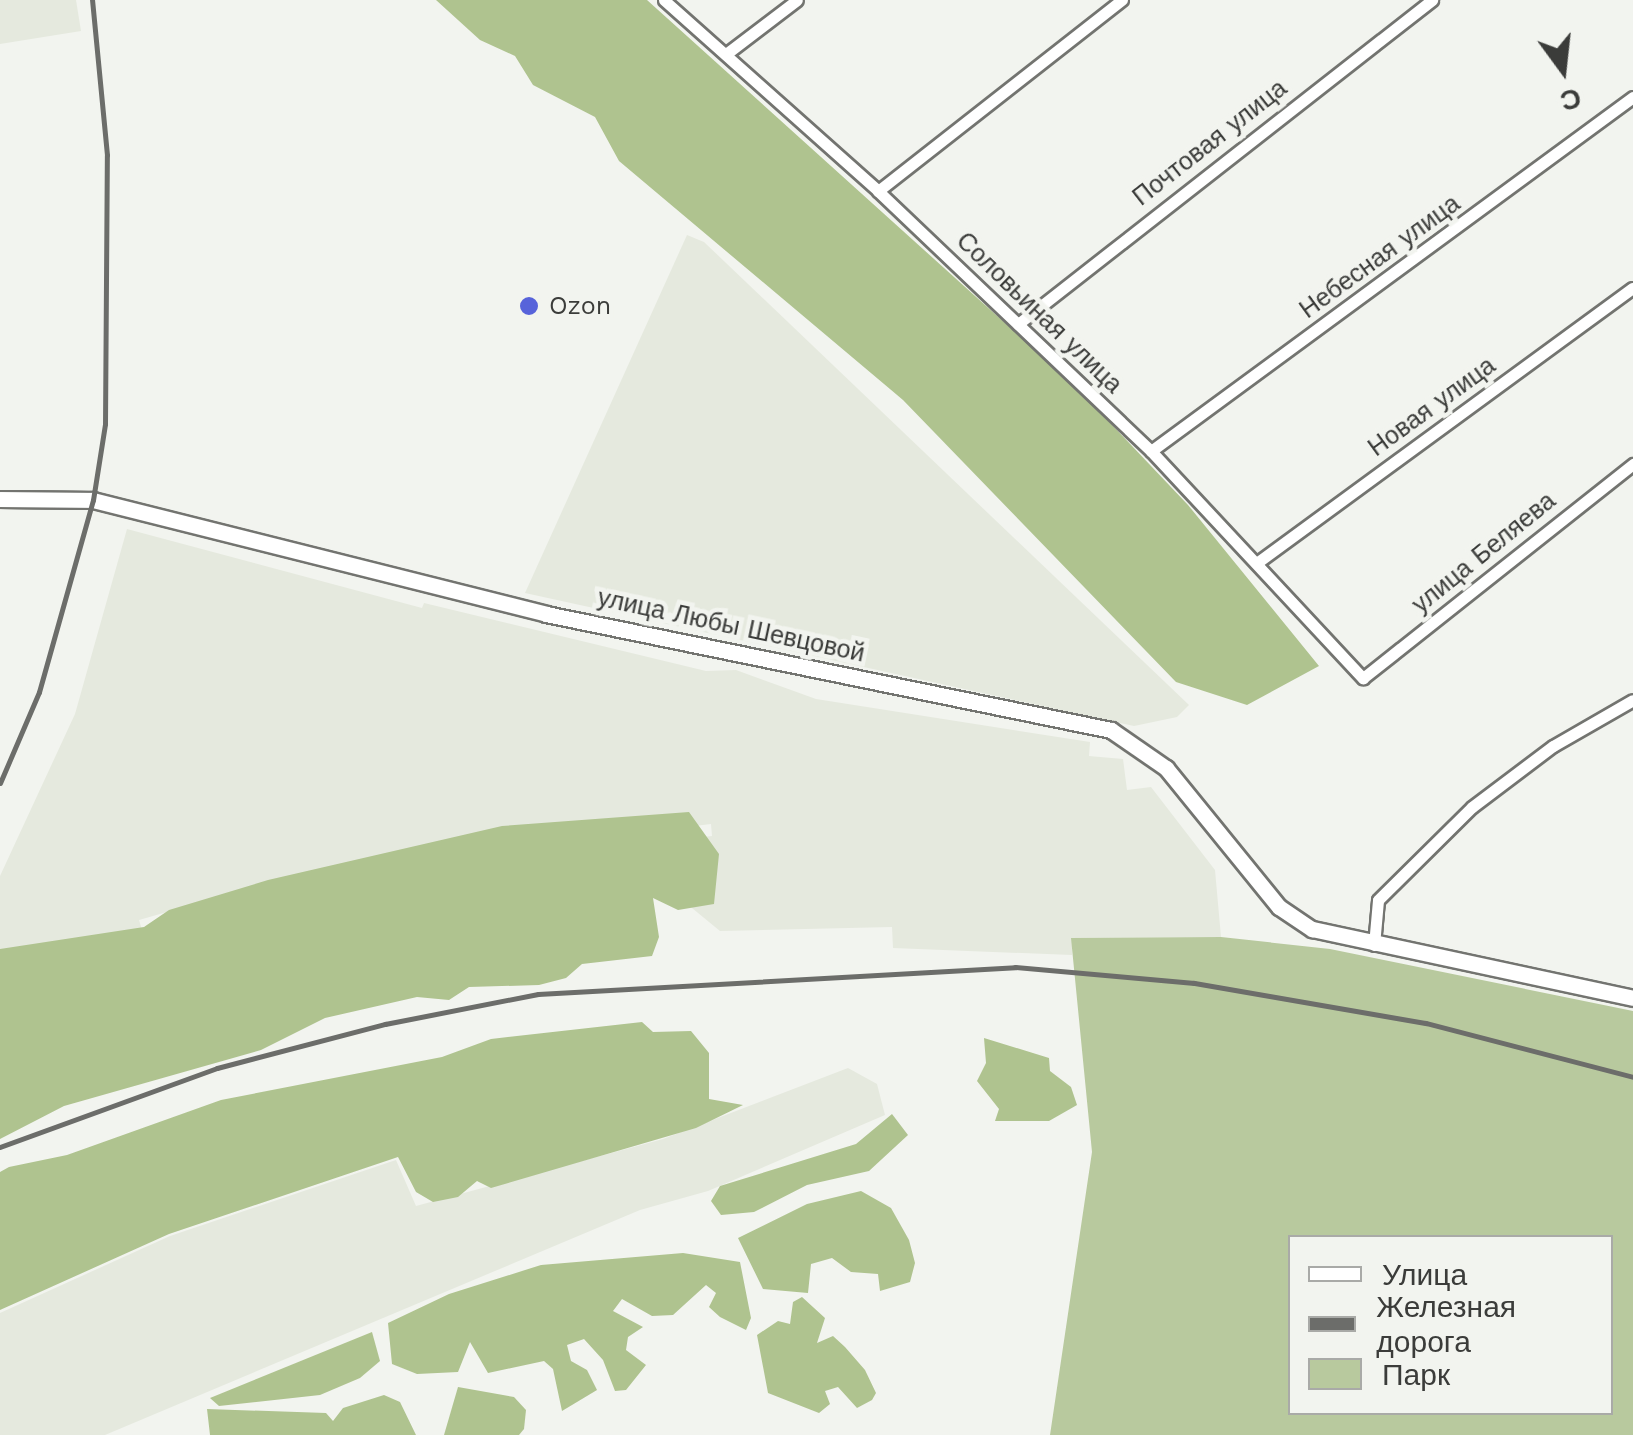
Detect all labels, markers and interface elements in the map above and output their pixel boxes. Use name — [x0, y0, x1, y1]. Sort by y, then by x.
north arrow — [1513, 20, 1613, 120]
street label: Почтовая улица — [1127, 74, 1293, 212]
text: С — [1557, 81, 1585, 118]
street label: Небесная улица — [1294, 189, 1466, 325]
street label: Соловьиная улица — [950, 226, 1128, 400]
place label: Ozon — [549, 291, 611, 321]
marker: Ozon — [518, 295, 540, 317]
street label: Новая улица — [1363, 351, 1501, 463]
street label: улица Беляева — [1406, 486, 1562, 620]
street label: улица Любы Шевцовой — [595, 583, 867, 669]
legend — [1288, 1235, 1613, 1415]
text: Улица — [1382, 1257, 1467, 1292]
text: Железная дорога — [1376, 1289, 1516, 1359]
text: Парк — [1382, 1357, 1450, 1392]

